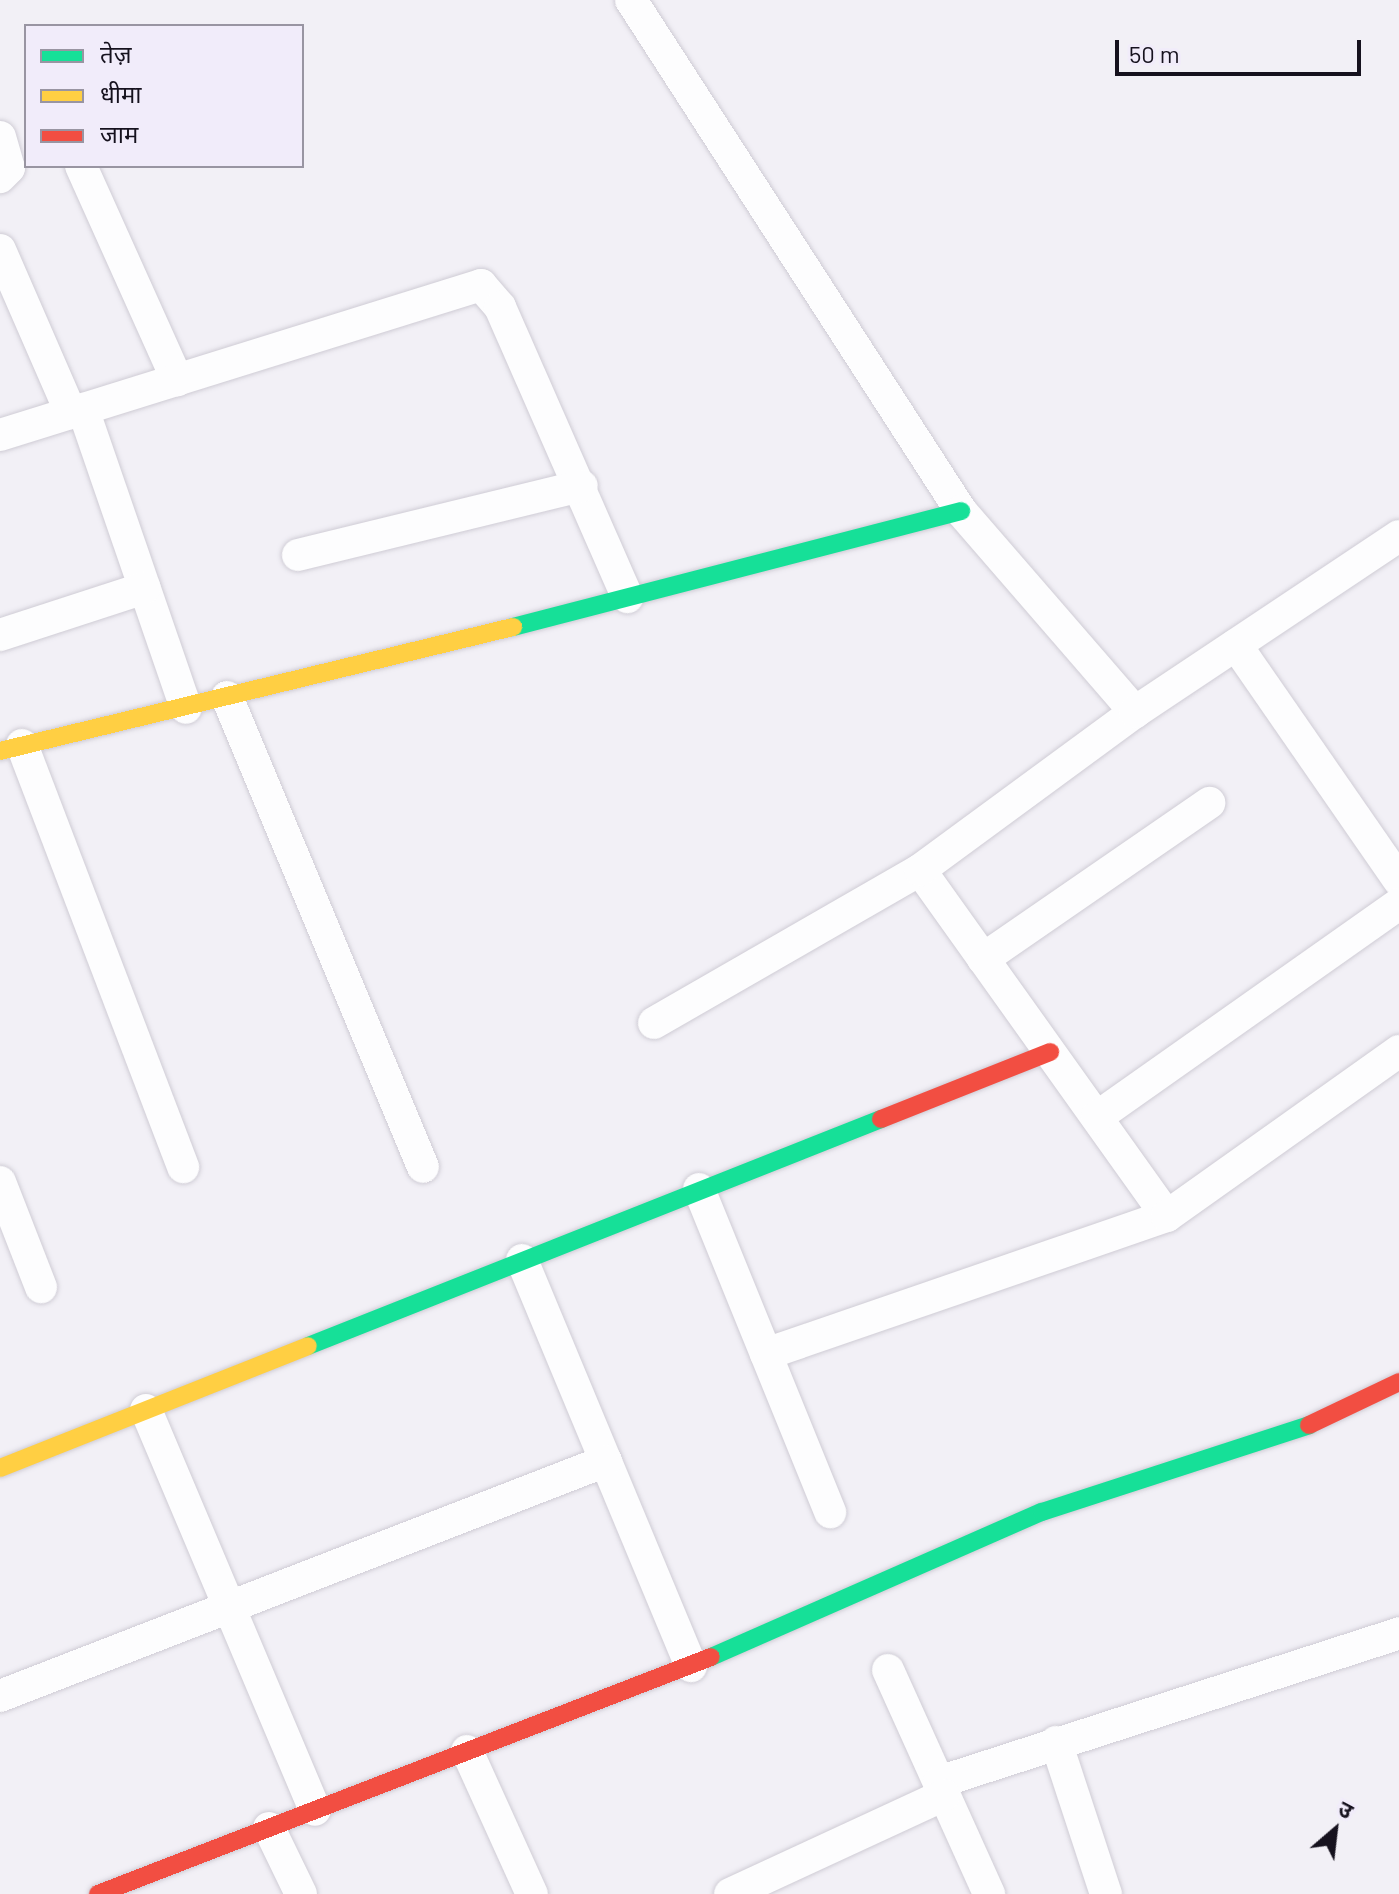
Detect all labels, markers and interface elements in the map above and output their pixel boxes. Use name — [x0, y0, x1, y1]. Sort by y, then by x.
legend — [24, 24, 304, 168]
scale bar — [1119, 24, 1365, 74]
text: तेज़ — [100, 39, 132, 68]
text: 50 m — [1129, 39, 1180, 68]
text: धीमा — [100, 79, 142, 108]
text: जाम — [100, 119, 138, 148]
north arrow — [1295, 1790, 1375, 1870]
text: उ — [1334, 1794, 1358, 1823]

